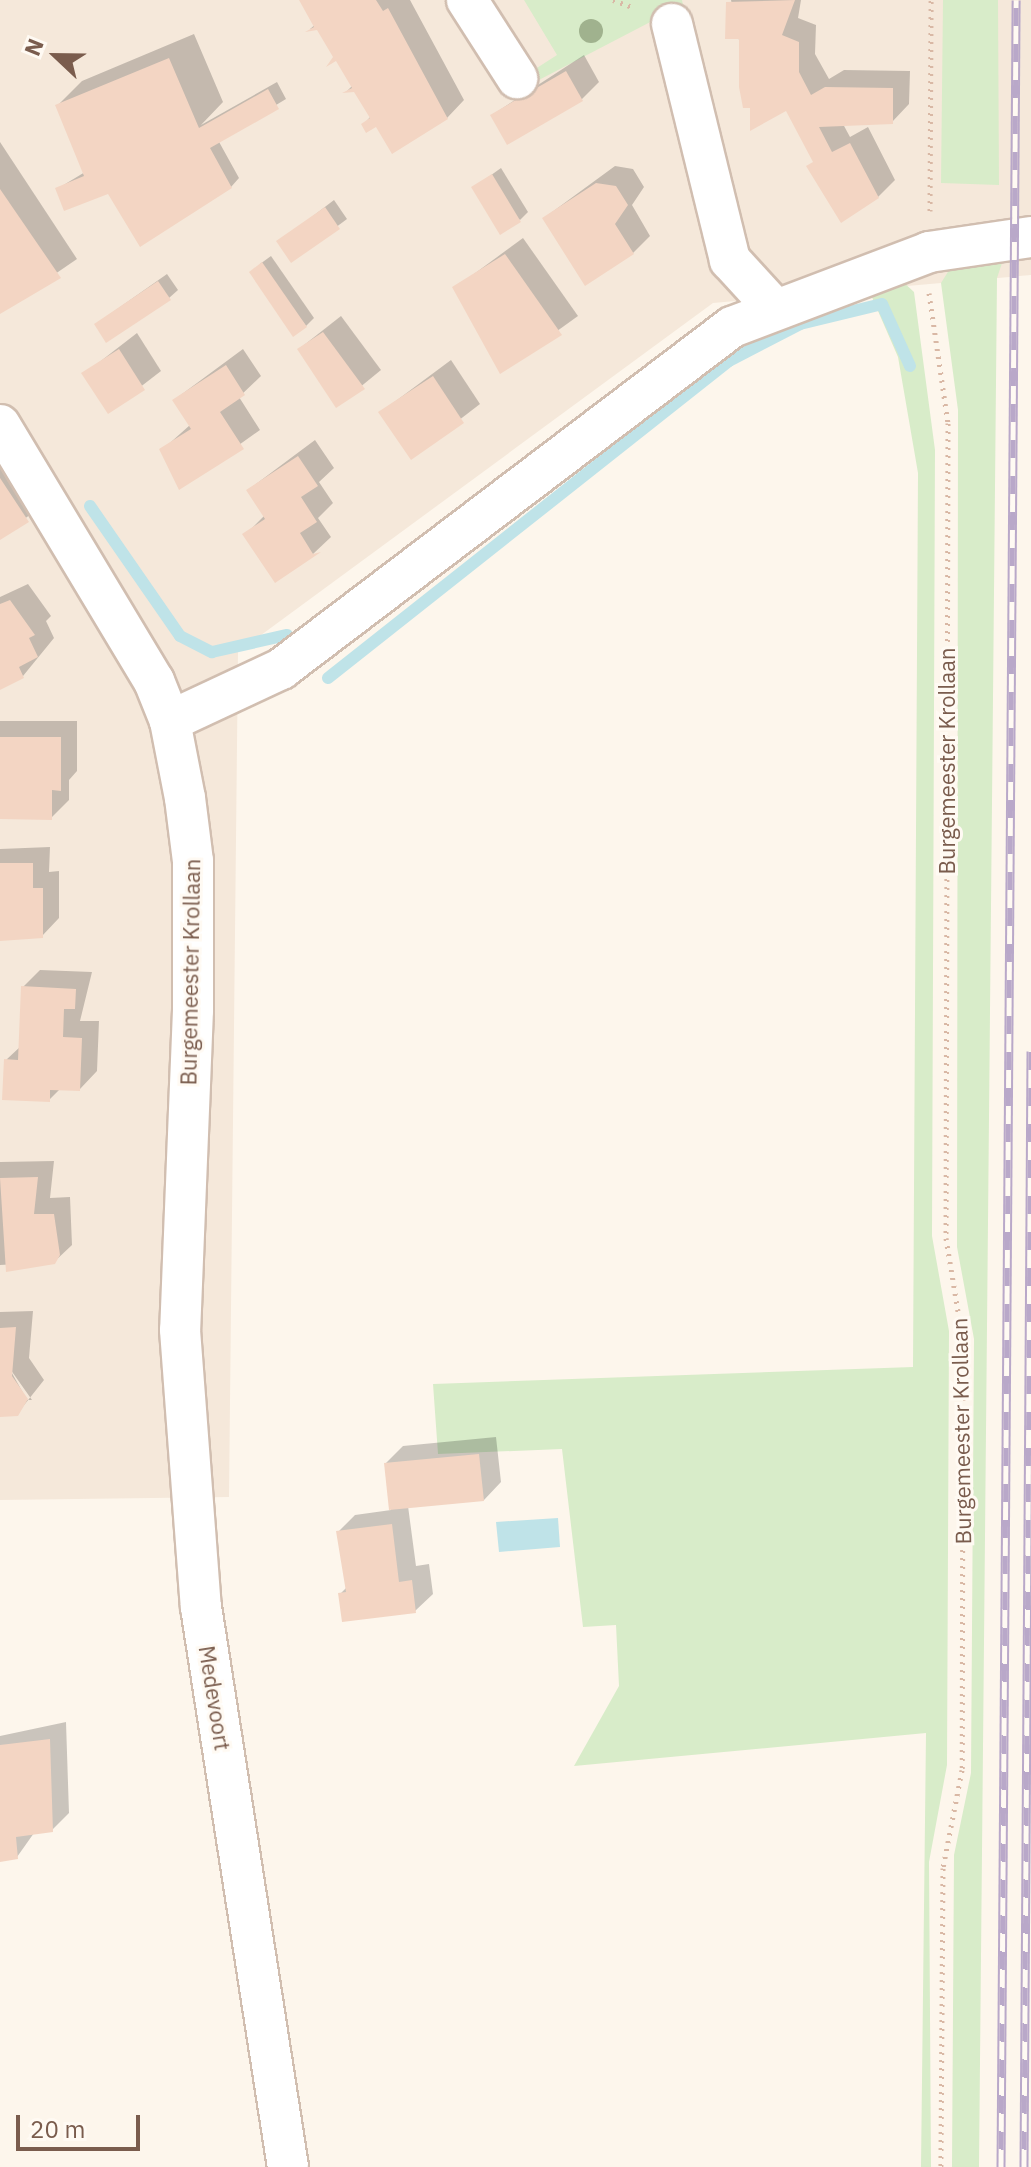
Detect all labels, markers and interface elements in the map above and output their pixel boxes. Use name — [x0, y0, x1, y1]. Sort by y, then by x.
north arrow — [16, 16, 96, 96]
text: N — [17, 34, 50, 60]
street label: Burgemeester Krollaan — [934, 648, 960, 874]
street label: Burgemeester Krollaan — [175, 858, 205, 1086]
street label: Burgemeester Krollaan — [946, 1317, 976, 1545]
street label: Medevoort — [194, 1644, 236, 1752]
scale bar — [20, 2099, 144, 2149]
text: 20 m — [30, 2113, 85, 2145]

